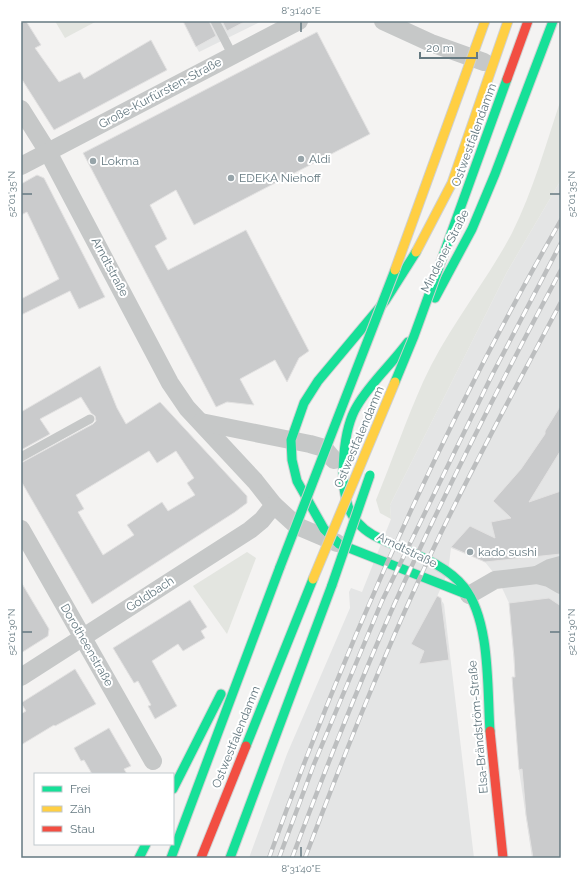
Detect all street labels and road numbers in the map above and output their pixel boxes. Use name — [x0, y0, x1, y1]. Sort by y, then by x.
street label: Große-Kurfürsten-Straße — [96, 55, 224, 131]
street label: Ostwestfalendamm — [449, 81, 499, 189]
street label: Mindener Straße — [418, 207, 472, 295]
street label: Arndtstraße — [89, 235, 131, 299]
street label: Ostwestfalendamm — [331, 384, 387, 490]
street label: Arndtstraße — [375, 529, 439, 571]
street label: Goldbach — [124, 573, 176, 615]
street label: Dorotheenstraße — [58, 601, 116, 689]
street label: Elsa-Brändström-Straße — [465, 660, 491, 794]
street label: Ostwestfalendamm — [209, 684, 263, 790]

